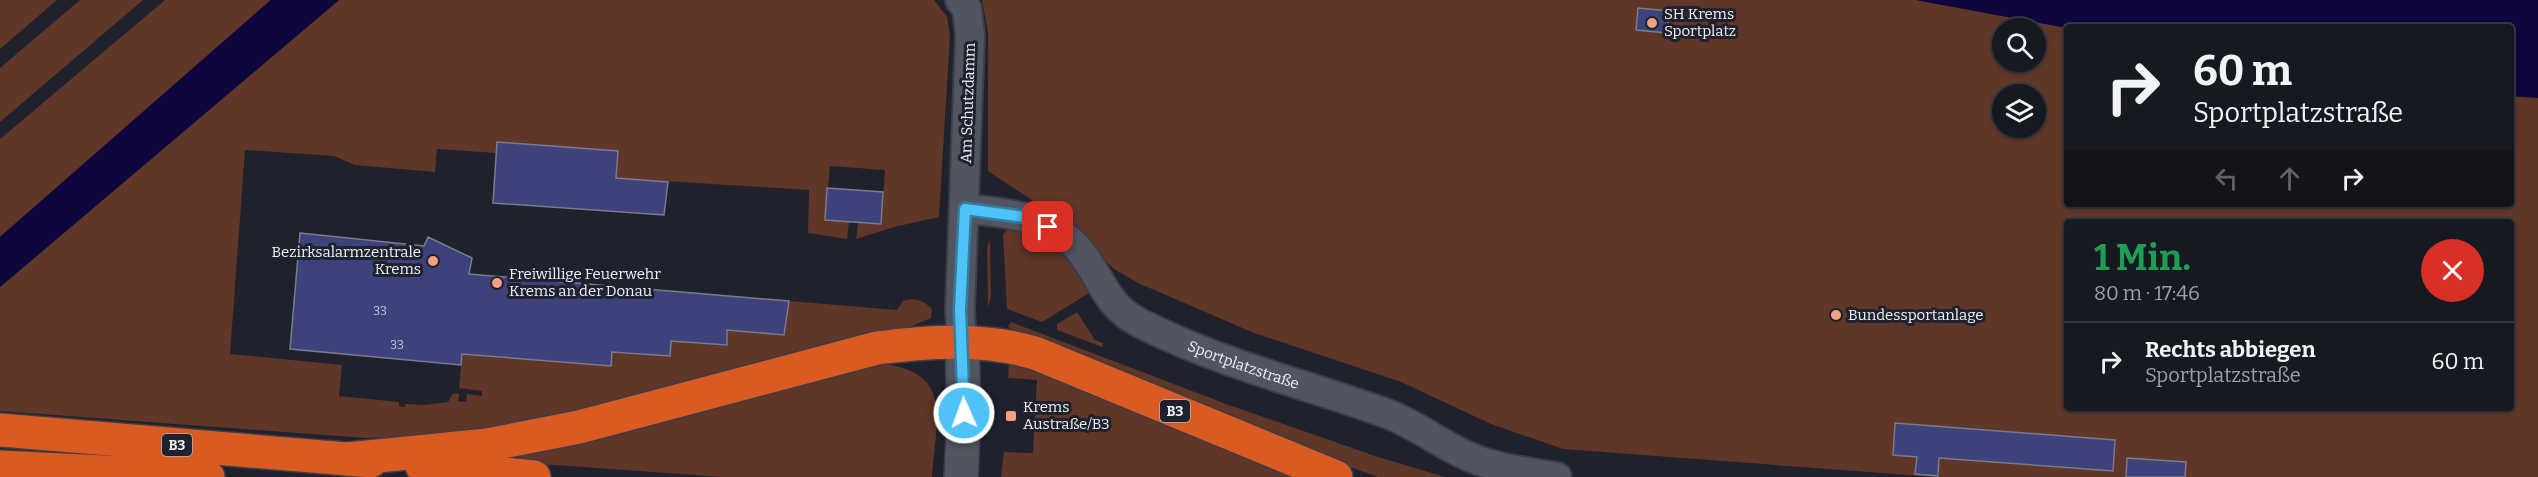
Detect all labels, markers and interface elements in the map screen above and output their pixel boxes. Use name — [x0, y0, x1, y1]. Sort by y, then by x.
place label: SH Krems Sportplatz — [1664, 5, 1736, 40]
marker: SH Krems Sportplatz — [1645, 16, 1659, 30]
map controls — [1992, 18, 2046, 138]
button: search — [1992, 18, 2046, 72]
street label: Am Schutzdamm — [957, 42, 979, 164]
text: 60 m — [2193, 46, 2292, 96]
icon: right — [2094, 48, 2172, 126]
button: layers — [1992, 84, 2046, 138]
text: Sportplatzstraße — [2193, 97, 2403, 129]
icon: left — [2210, 162, 2243, 195]
icon: ahead — [2273, 162, 2306, 195]
icon: right — [2336, 162, 2369, 195]
pin — [1022, 201, 1073, 252]
icon: arrive — [1031, 210, 1064, 243]
text: 1 Min. — [2094, 236, 2191, 280]
button: close — [2421, 239, 2484, 302]
place label: Bezirksalarmzentrale Krems — [272, 243, 421, 278]
marker: Bezirksalarmzentrale Krems — [426, 254, 440, 268]
place label: Freiwillige Feuerwehr Krems an der Donau — [509, 265, 661, 300]
marker: Freiwillige Feuerwehr Krems an der Donau — [490, 276, 504, 290]
text: 80 m · 17:46 — [2094, 281, 2200, 305]
house number: 33 — [373, 304, 387, 318]
place label: Bundessportanlage — [1848, 306, 1984, 324]
marker: Bundessportanlage — [1829, 308, 1843, 322]
text: Rechts abbiegen — [2145, 336, 2316, 363]
street label: Sportplatzstraße — [1185, 337, 1301, 393]
house number: 33 — [390, 338, 404, 352]
icon: right — [2094, 345, 2127, 378]
text: 60 m — [2432, 348, 2484, 375]
text: Sportplatzstraße — [2145, 363, 2301, 387]
position arrow — [932, 381, 996, 445]
place label: Krems Austraße/B3 — [1023, 398, 1110, 433]
road number: B3 — [1160, 400, 1190, 422]
marker: Krems Austraße/B3 — [1004, 409, 1018, 423]
road number: B3 — [162, 434, 192, 456]

